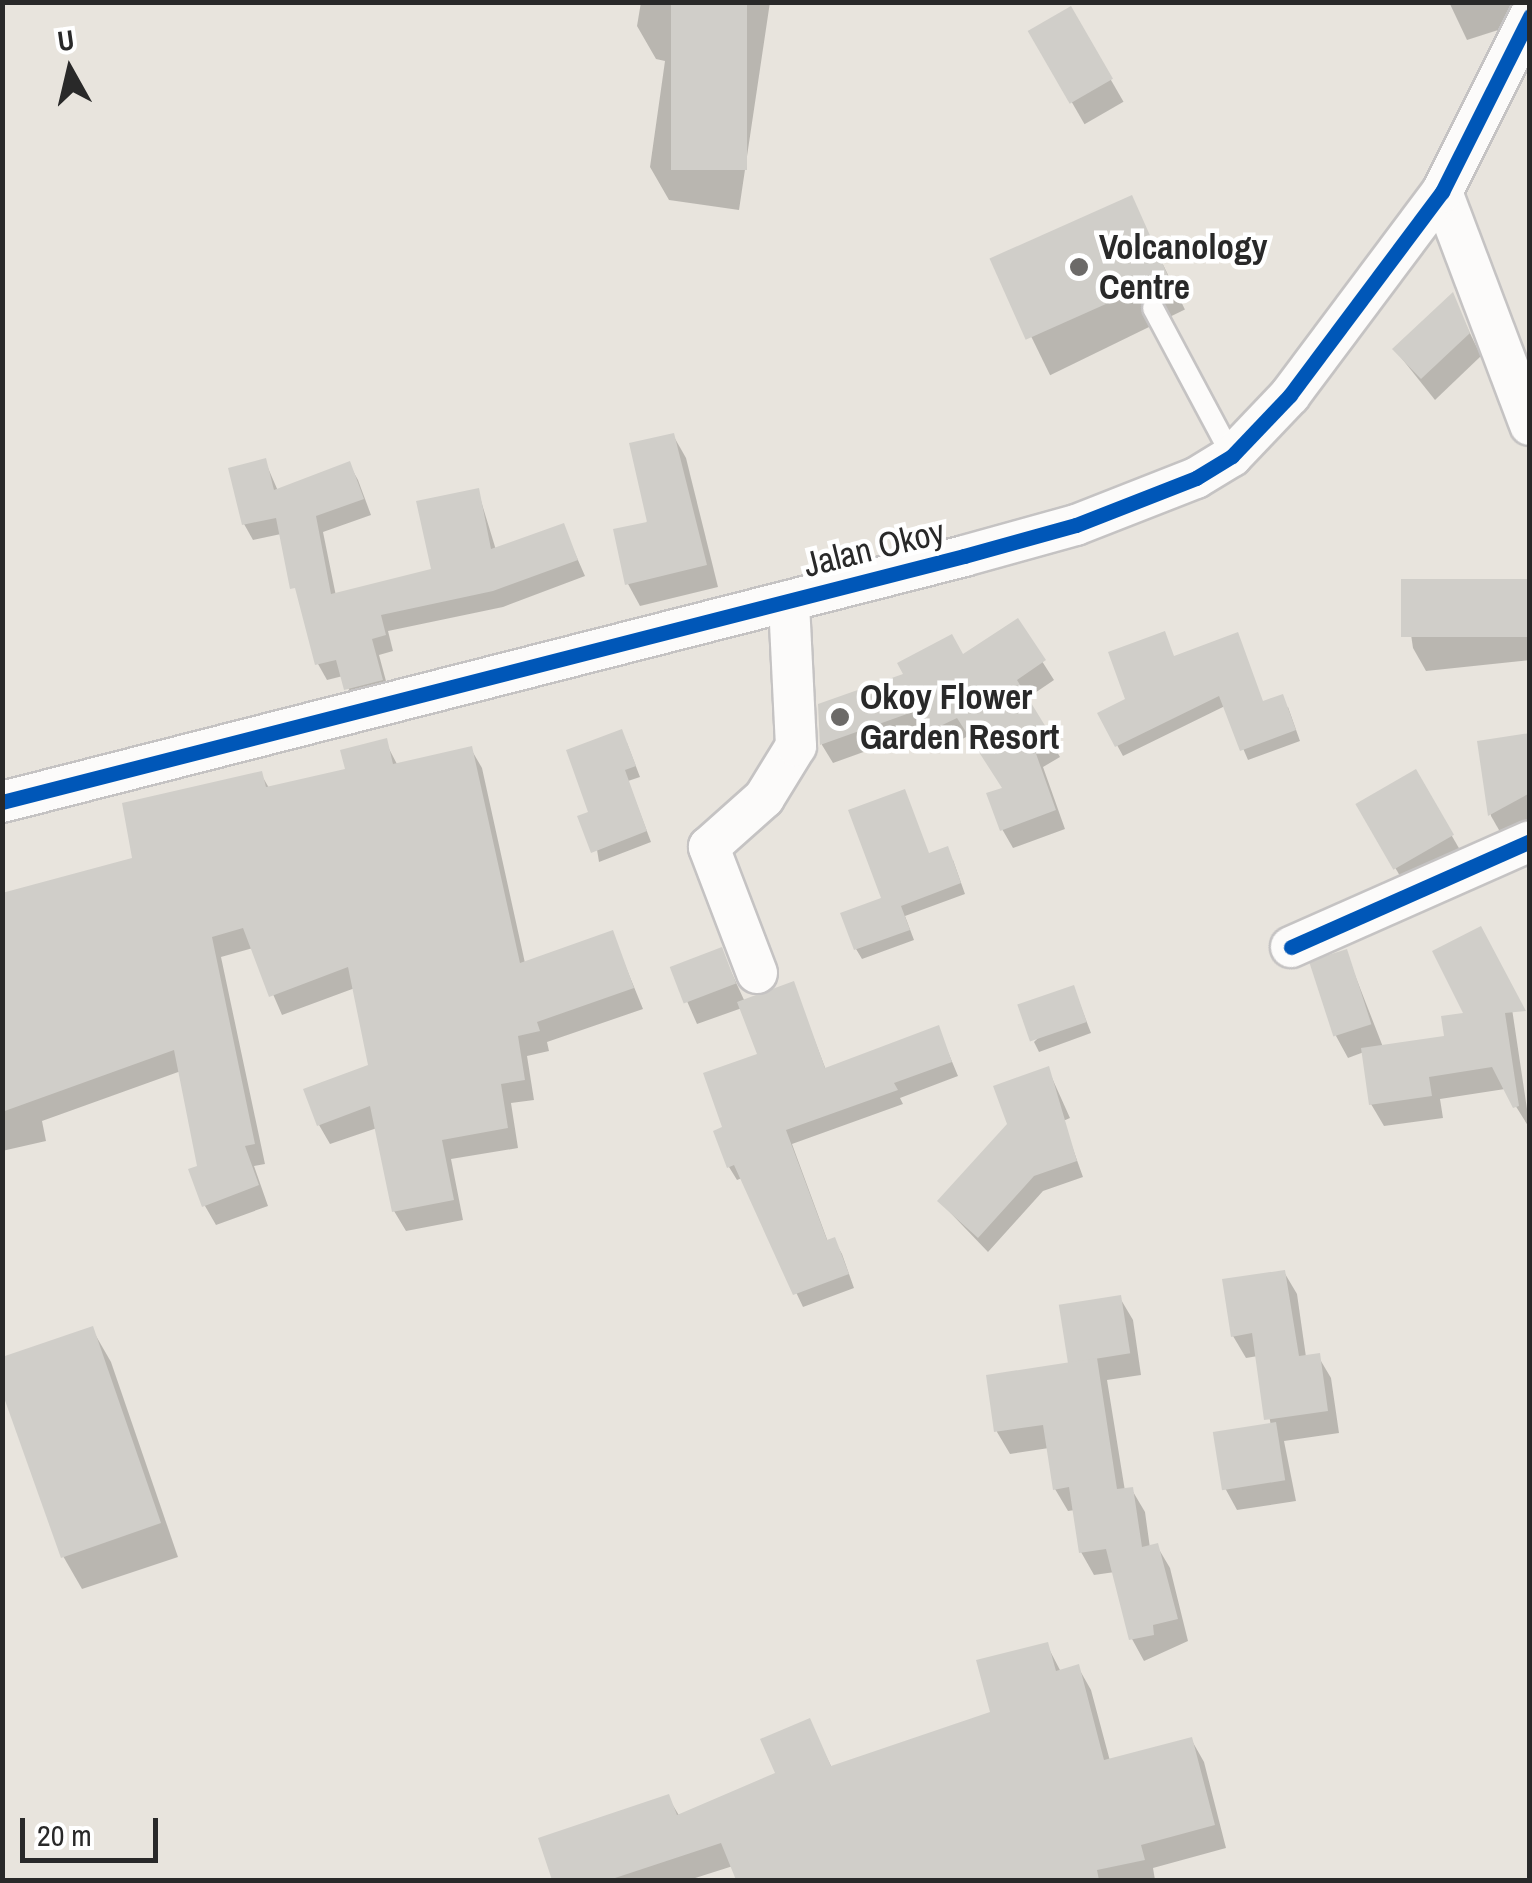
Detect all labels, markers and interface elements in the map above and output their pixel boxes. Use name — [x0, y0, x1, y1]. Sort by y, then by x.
north arrow — [20, 20, 120, 120]
text: U — [55, 20, 77, 60]
place label: Volcanology Centre — [1099, 226, 1268, 308]
marker: Volcanology Centre — [1068, 256, 1090, 278]
street label: Jalan Okoy — [799, 510, 949, 586]
place label: Okoy Flower Garden Resort — [860, 676, 1059, 758]
marker: Okoy Flower Garden Resort — [829, 706, 851, 728]
scale bar — [25, 1798, 162, 1860]
text: 20 m — [37, 1815, 92, 1855]

